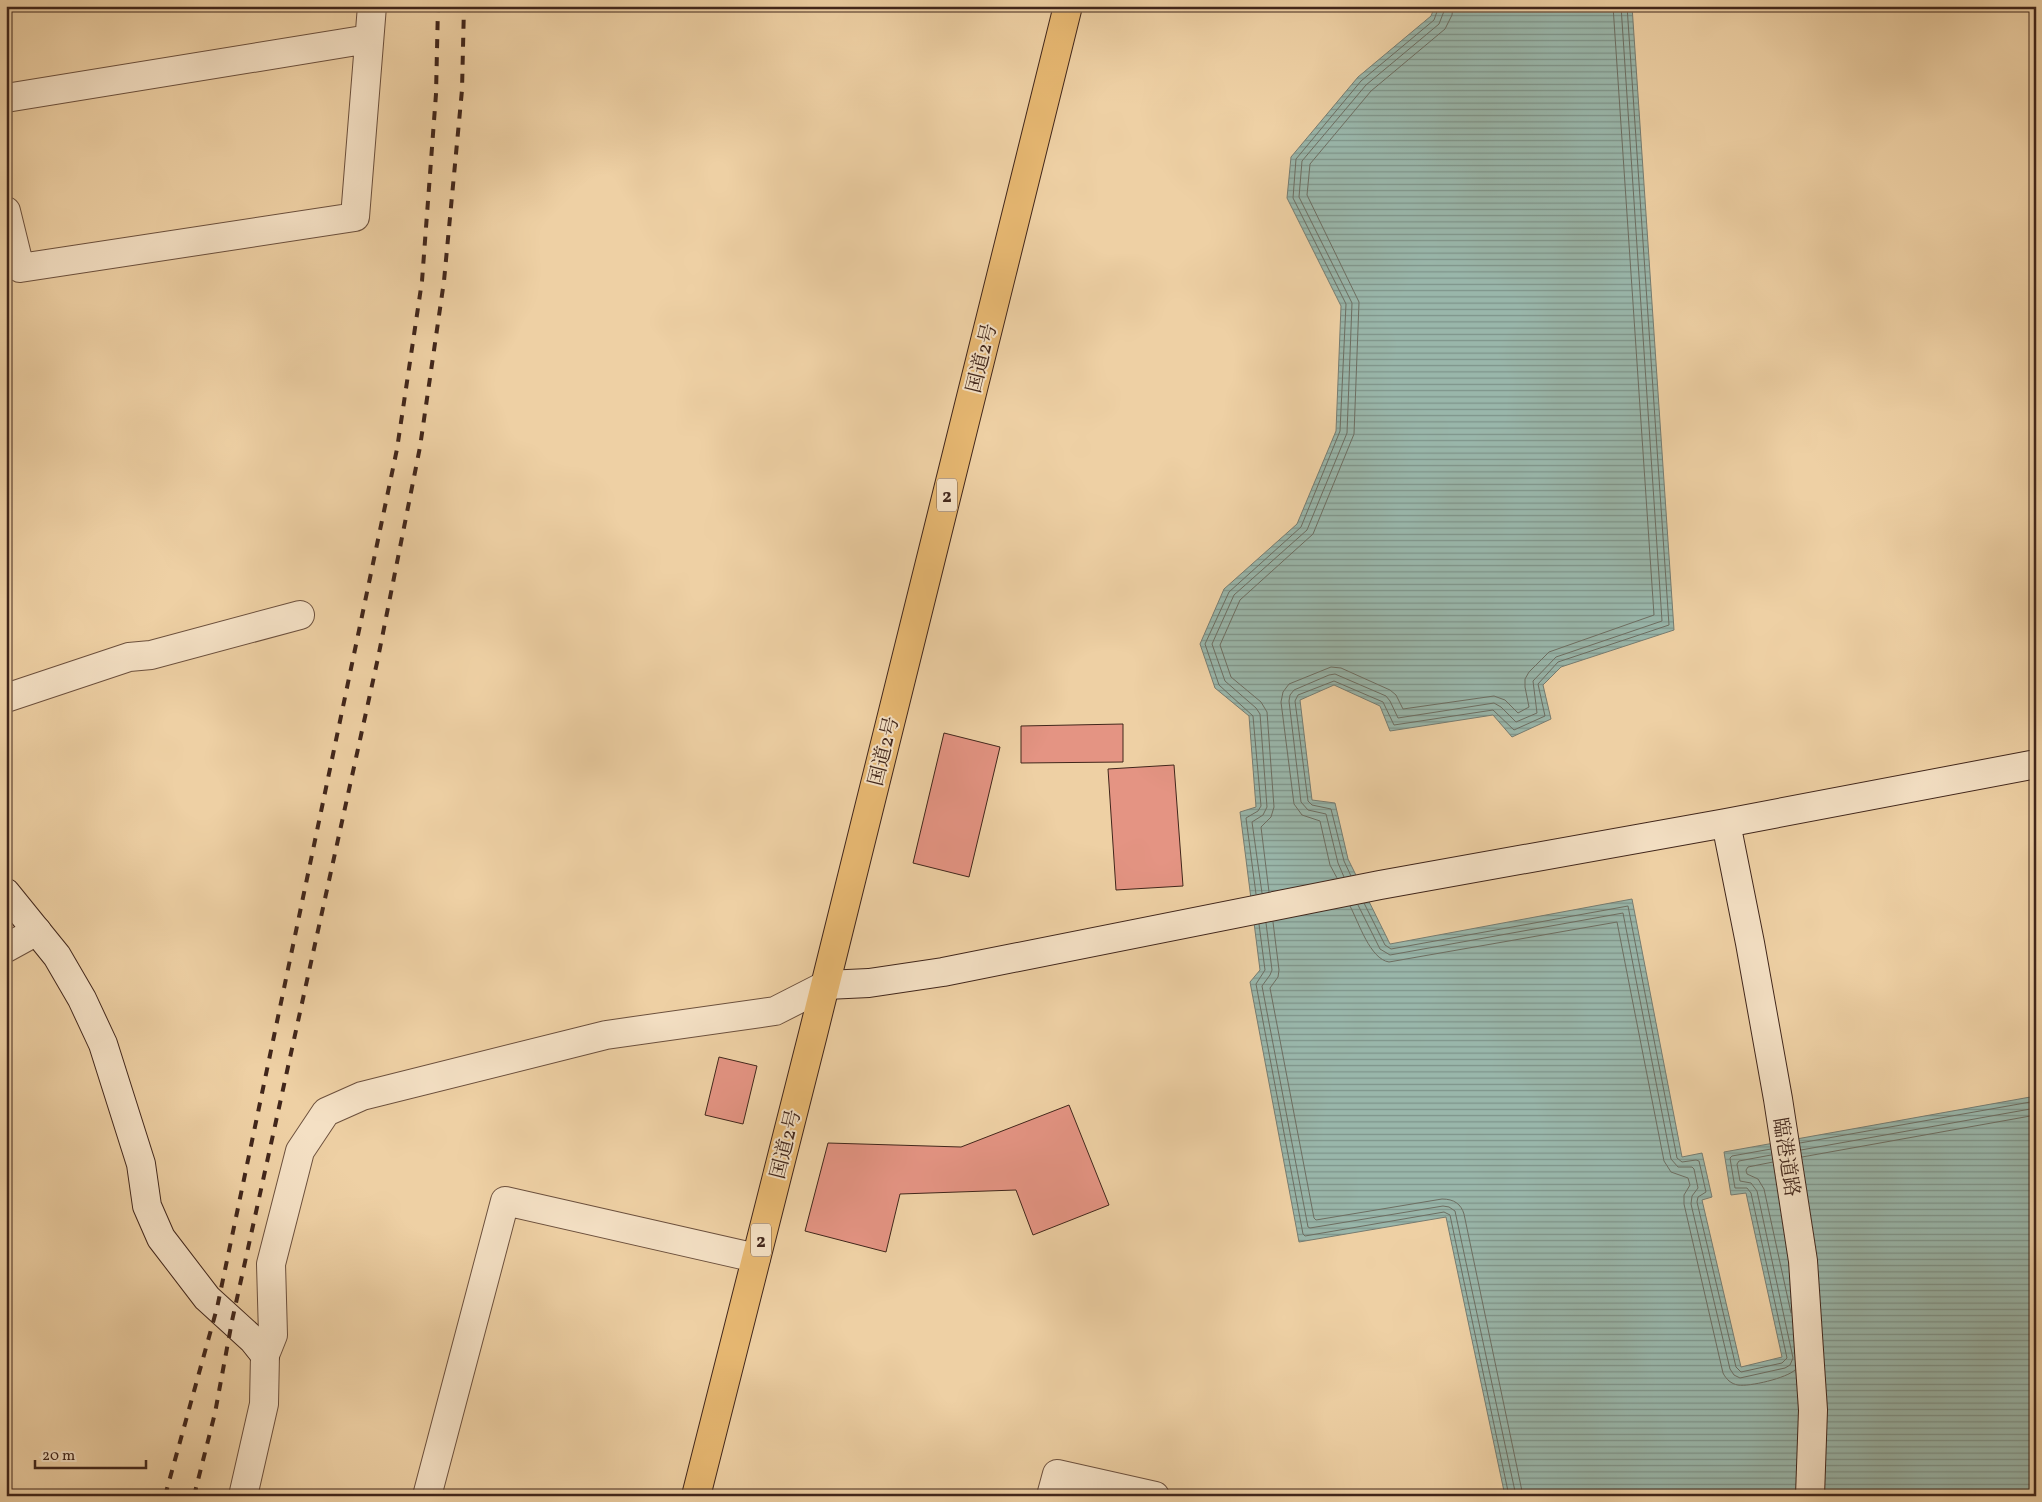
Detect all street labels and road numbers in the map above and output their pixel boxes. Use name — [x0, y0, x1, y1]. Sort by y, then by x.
street label: 国道2号 — [961, 321, 1005, 396]
road number: 2 — [937, 478, 957, 512]
street label: 国道2号 — [863, 714, 907, 789]
street label: 国道2号 — [765, 1107, 809, 1182]
street label: 臨港道路 — [1765, 1116, 1805, 1199]
road number: 2 — [751, 1224, 771, 1256]

